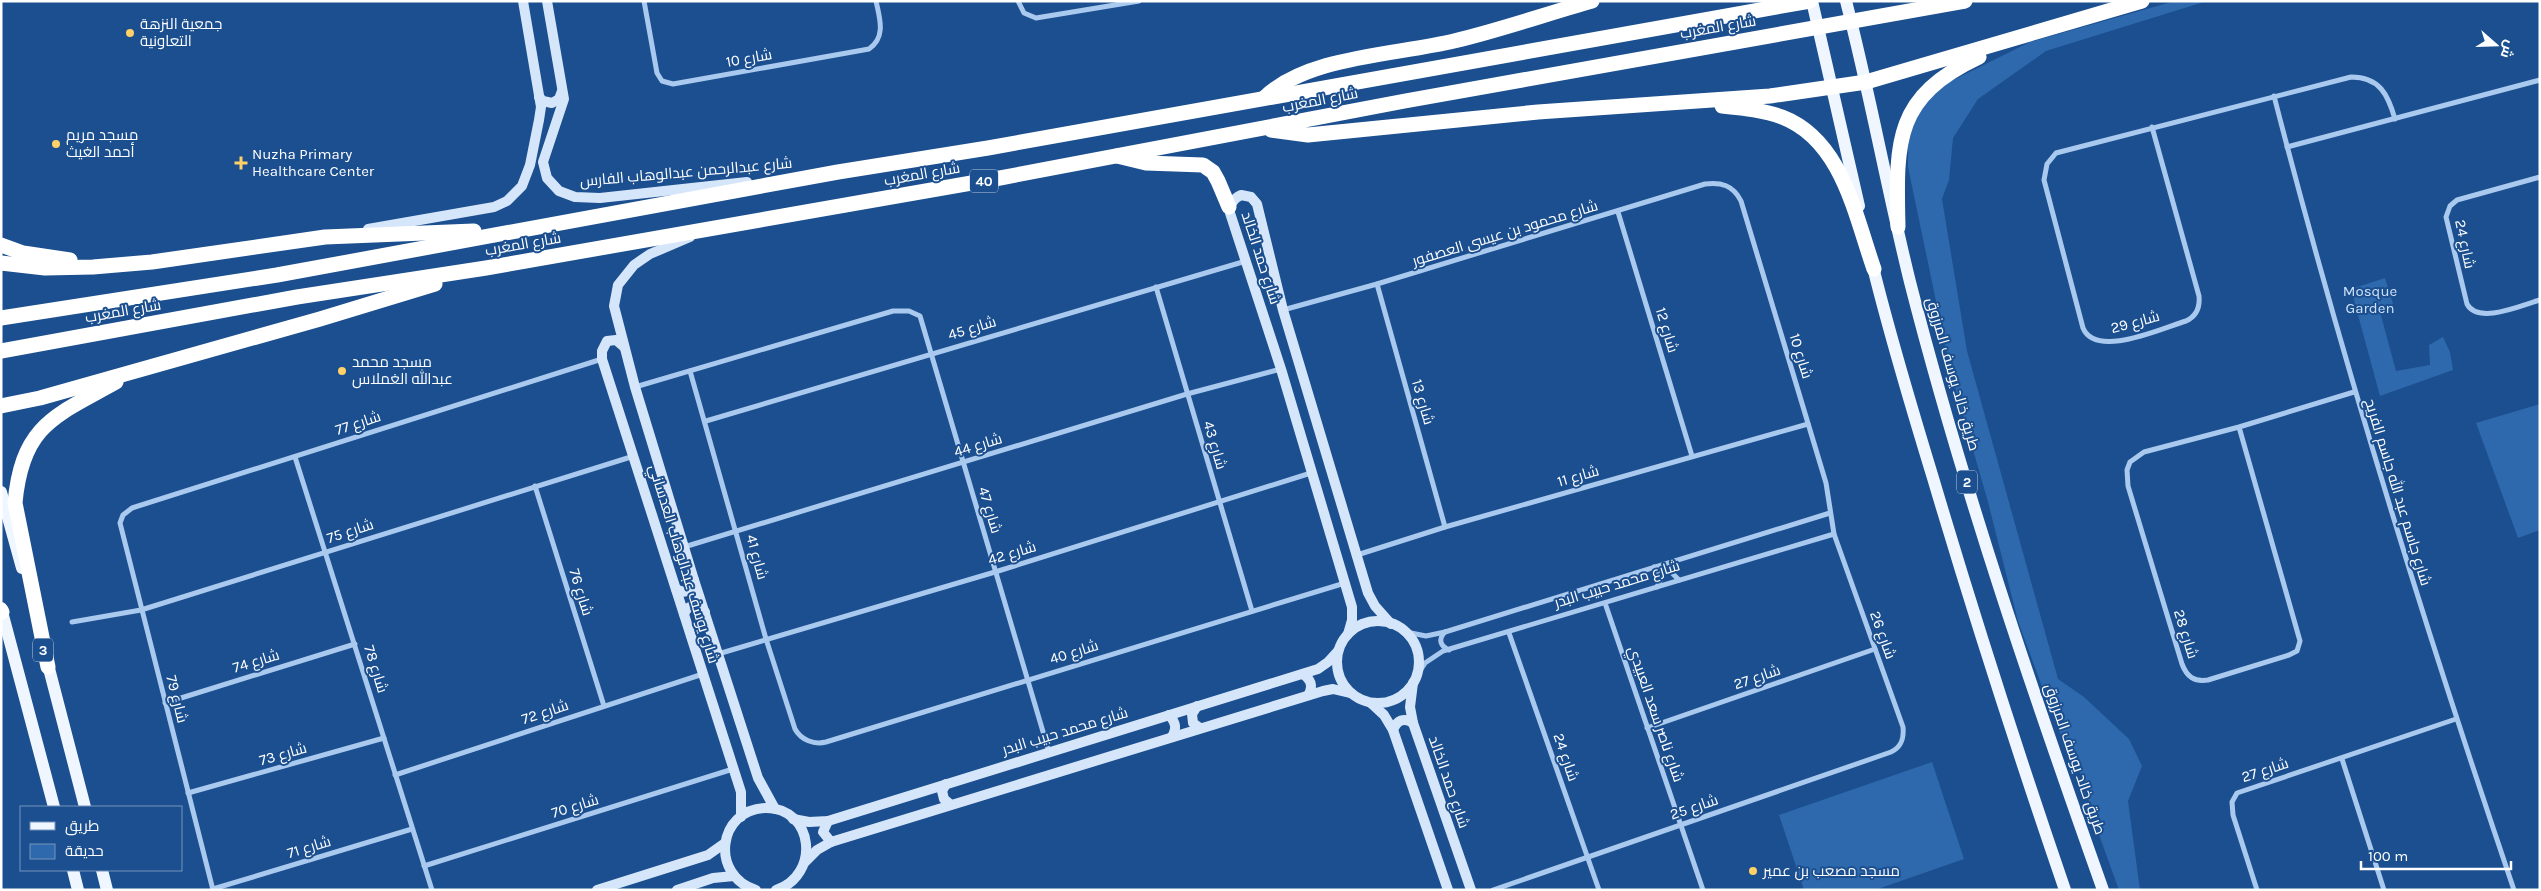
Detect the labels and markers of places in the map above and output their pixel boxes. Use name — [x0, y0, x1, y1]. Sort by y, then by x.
place label: جمعية النزهة التعاونية — [140, 15, 222, 50]
marker: جمعية النزهة التعاونية — [124, 27, 136, 39]
place label: مسجد مريم أحمد الغيث — [66, 126, 138, 161]
marker: مسجد مريم أحمد الغيث — [50, 138, 62, 150]
place label: Nuzha Primary Healthcare Center — [252, 145, 375, 180]
marker: Nuzha Primary Healthcare Center — [234, 156, 248, 170]
place label: مسجد محمد عبدالله الغملاس — [352, 353, 453, 389]
marker: مسجد محمد عبدالله الغملاس — [336, 365, 348, 377]
place label: مسجد مصعب بن عمير — [1762, 862, 1900, 881]
marker: مسجد مصعب بن عمير — [1747, 865, 1759, 877]

